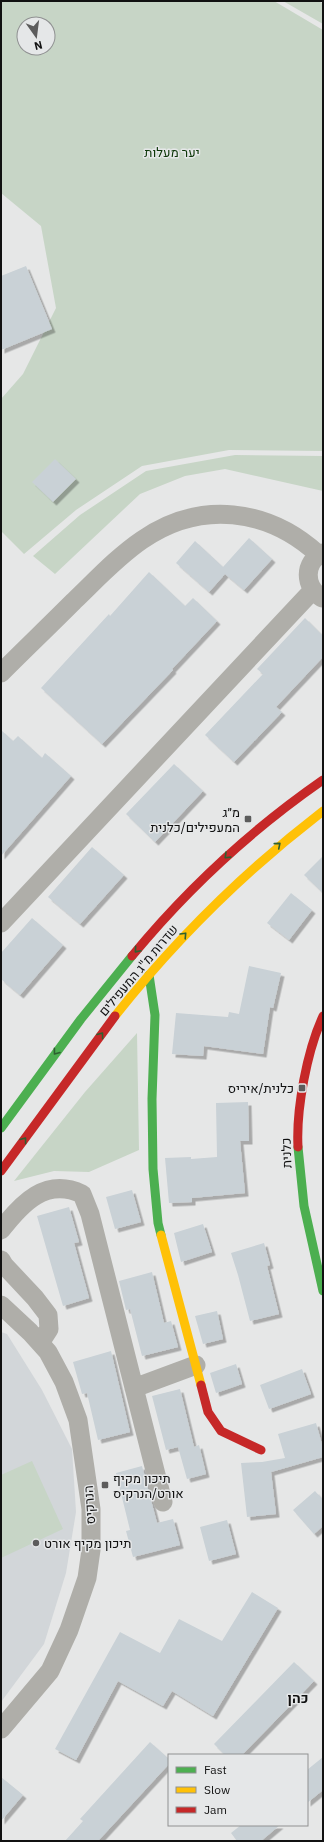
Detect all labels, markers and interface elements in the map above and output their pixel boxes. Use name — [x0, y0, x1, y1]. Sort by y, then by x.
north arrow — [16, 16, 56, 56]
text: N — [33, 38, 44, 53]
park label: יער מעלות — [144, 144, 200, 161]
place label: מ״ג המעפילים/כלנית — [150, 804, 240, 836]
marker: מ״ג המעפילים/כלנית — [243, 814, 253, 824]
one-way arrow — [273, 843, 281, 850]
one-way arrow — [224, 851, 232, 859]
street label: שדרות מ"ג המעפילים — [95, 921, 182, 1020]
one-way arrow — [179, 932, 187, 940]
one-way arrow — [134, 946, 141, 953]
one-way arrow — [96, 1032, 104, 1039]
one-way arrow — [53, 1048, 61, 1055]
place label: כלנית/איריס — [228, 1080, 294, 1097]
marker: כלנית/איריס — [297, 1083, 307, 1093]
one-way arrow — [19, 1137, 27, 1144]
street label: כלנית — [277, 1137, 296, 1168]
place label: תיכון מקיף אורט/הנרקיס — [113, 1470, 184, 1502]
marker: תיכון מקיף אורט/הנרקיס — [100, 1480, 110, 1490]
street label: הנרקיס — [80, 1485, 99, 1525]
place label: תיכון מקיף אורט — [44, 1535, 131, 1552]
marker: תיכון מקיף אורט — [31, 1538, 41, 1548]
district label: כהן — [288, 1689, 308, 1707]
legend — [168, 1754, 308, 1826]
text: Fast — [204, 1762, 227, 1777]
text: Slow — [204, 1782, 230, 1797]
text: Jam — [204, 1802, 227, 1817]

